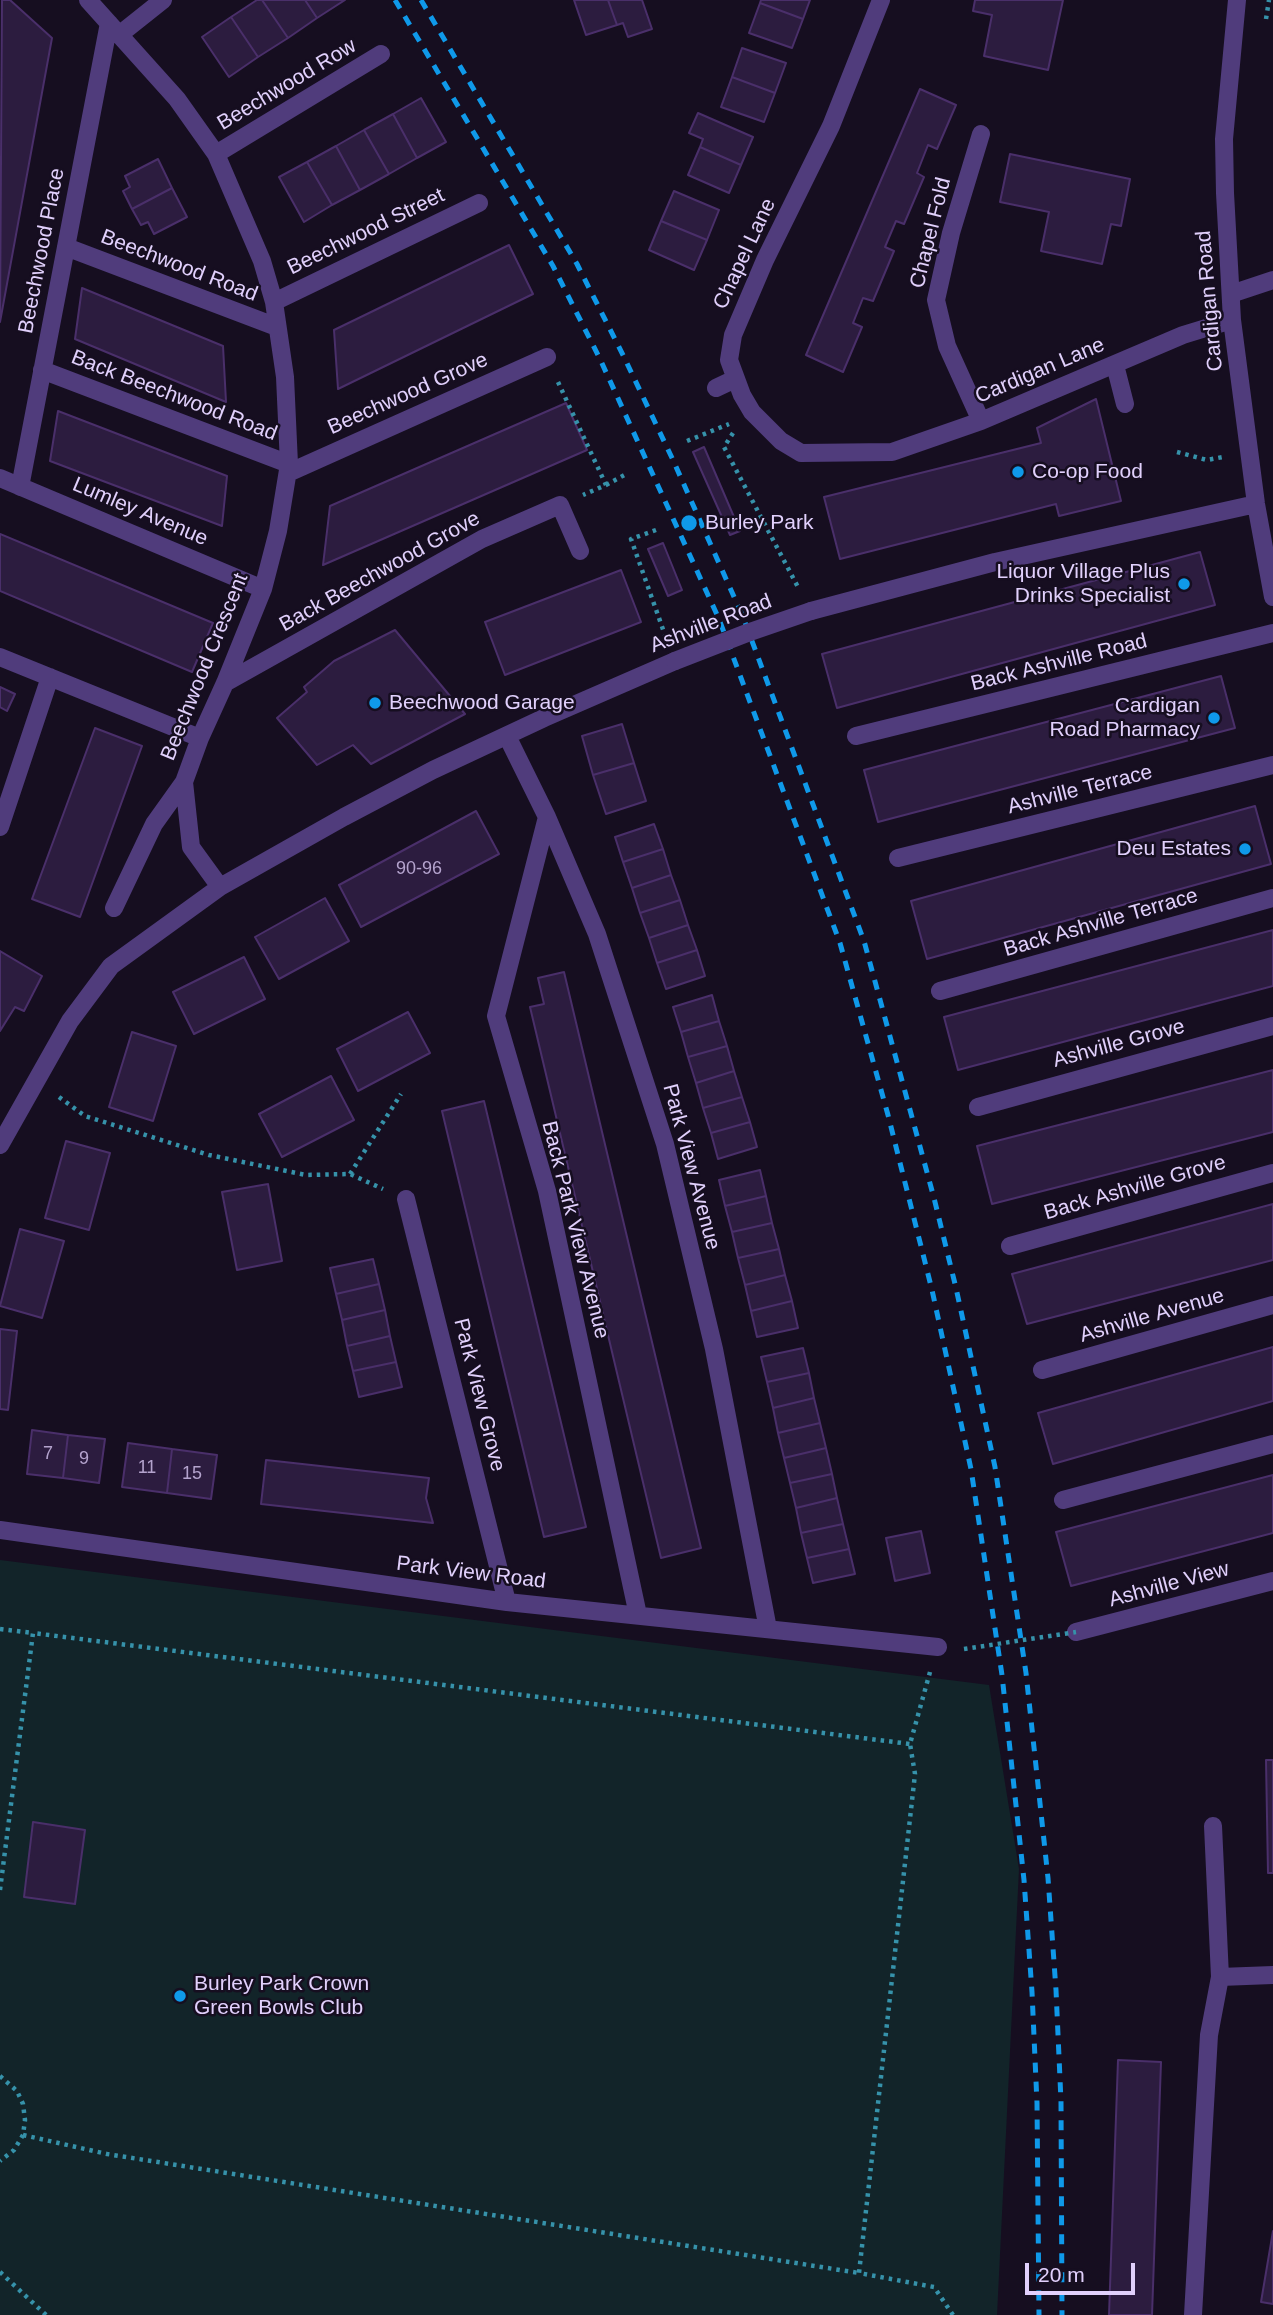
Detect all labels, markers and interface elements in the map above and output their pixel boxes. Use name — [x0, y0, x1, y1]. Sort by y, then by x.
street label: Beechwood Row — [213, 34, 361, 136]
street label: Beechwood Place — [14, 166, 70, 336]
street label: Chapel Fold — [905, 175, 957, 291]
street label: Beechwood Street — [283, 183, 449, 281]
street label: Chapel Lane — [708, 195, 782, 313]
street label: Beechwood Road — [97, 225, 261, 307]
street label: Cardigan Road — [1191, 230, 1229, 372]
street label: Cardigan Lane — [972, 332, 1108, 410]
street label: Back Beechwood Road — [68, 345, 280, 447]
street label: Beechwood Grove — [324, 347, 492, 441]
place label: Co-op Food — [1032, 459, 1143, 485]
marker: Co-op Food — [1010, 464, 1026, 480]
street label: Lumley Avenue — [69, 472, 211, 552]
street label: Back Beechwood Grove — [275, 506, 485, 638]
place label: Burley Park — [705, 510, 814, 536]
marker: Burley Park — [679, 513, 699, 533]
place label: Liquor Village Plus Drinks Specialist — [996, 559, 1170, 609]
street label: Beechwood Crescent — [156, 570, 254, 764]
marker: Liquor Village Plus Drinks Specialist — [1176, 576, 1192, 592]
street label: Ashville Road — [647, 589, 775, 659]
street label: Back Ashville Road — [968, 629, 1150, 697]
place label: Beechwood Garage — [389, 690, 575, 716]
place label: Cardigan Road Pharmacy — [1049, 693, 1200, 743]
marker: Beechwood Garage — [367, 695, 383, 711]
marker: Cardigan Road Pharmacy — [1206, 710, 1222, 726]
street label: Ashville Terrace — [1005, 760, 1155, 820]
place label: Deu Estates — [1117, 836, 1231, 862]
marker: Deu Estates — [1237, 841, 1253, 857]
house number: 90-96 — [396, 858, 442, 880]
street label: Back Ashville Terrace — [1001, 883, 1201, 963]
street label: Ashville Grove — [1050, 1014, 1188, 1074]
street label: Park View Avenue — [657, 1081, 725, 1253]
street label: Back Park View Avenue — [536, 1119, 614, 1341]
street label: Back Ashville Grove — [1041, 1150, 1229, 1226]
street label: Ashville Avenue — [1077, 1283, 1227, 1349]
street label: Park View Grove — [448, 1316, 510, 1474]
house number: 7 — [43, 1443, 53, 1465]
house number: 9 — [79, 1448, 89, 1470]
house number: 11 — [138, 1457, 156, 1479]
house number: 15 — [182, 1463, 202, 1485]
street label: Park View Road — [395, 1551, 547, 1595]
street label: Ashville View — [1106, 1557, 1232, 1613]
place label: Burley Park Crown Green Bowls Club — [194, 1971, 369, 2021]
marker: Burley Park Crown Green Bowls Club — [172, 1988, 188, 2004]
scale bar — [1028, 2248, 1138, 2292]
text: 20 m — [1038, 2263, 1085, 2286]

